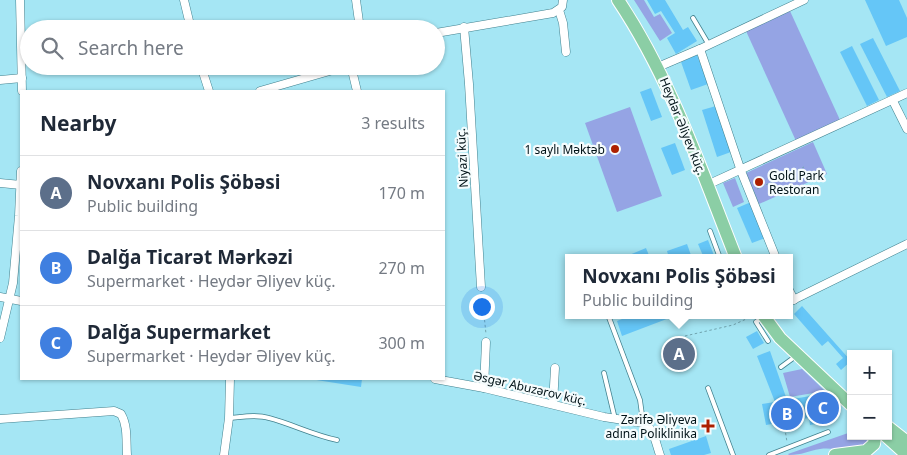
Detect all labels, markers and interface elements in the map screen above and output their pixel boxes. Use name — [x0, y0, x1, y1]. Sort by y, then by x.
search box — [20, 20, 445, 75]
icon: search — [38, 34, 66, 62]
text: Search here — [78, 35, 184, 61]
street label: Heydər Əliyev küç. — [656, 75, 710, 177]
text: Nearby — [40, 109, 116, 137]
text: 3 results — [361, 112, 425, 134]
street label: Niyazi küç. — [452, 128, 472, 188]
place label: 1 saylı Məktəb — [525, 141, 605, 158]
marker: 1 saylı Məktəb — [609, 143, 621, 155]
place label: Gold Park Restoran — [769, 167, 825, 198]
text: Novxanı Polis Şöbəsi — [87, 169, 281, 195]
marker: Gold Park Restoran — [753, 176, 765, 188]
text: A — [50, 182, 62, 204]
text: 170 m — [378, 182, 425, 204]
text: Public building — [87, 195, 198, 217]
text: Dalğa Ticarət Mərkəzi — [87, 244, 293, 270]
popup — [565, 254, 793, 319]
text: B — [51, 257, 61, 279]
text: 270 m — [378, 257, 425, 279]
text: Novxanı Polis Şöbəsi — [582, 263, 776, 289]
text: Supermarket · Heydər Əliyev küç. — [87, 270, 336, 292]
text: Public building — [582, 289, 693, 311]
your location — [469, 294, 495, 320]
text: Dalğa Supermarket — [87, 319, 271, 345]
text: C — [51, 332, 61, 354]
text: 300 m — [378, 332, 425, 354]
pin: A — [663, 335, 695, 373]
text: Supermarket · Heydər Əliyev küç. — [87, 345, 336, 367]
map controls — [847, 350, 892, 440]
button: + — [847, 350, 892, 395]
street label: Əsgər Abuzərov küç. — [472, 367, 588, 409]
pin: C — [807, 389, 839, 427]
pin: B — [771, 395, 803, 433]
button: − — [847, 395, 892, 440]
place label: Zərifə Əliyeva adına Poliklinika — [606, 411, 697, 442]
marker: Zərifə Əliyeva adına Poliklinika — [701, 419, 715, 433]

